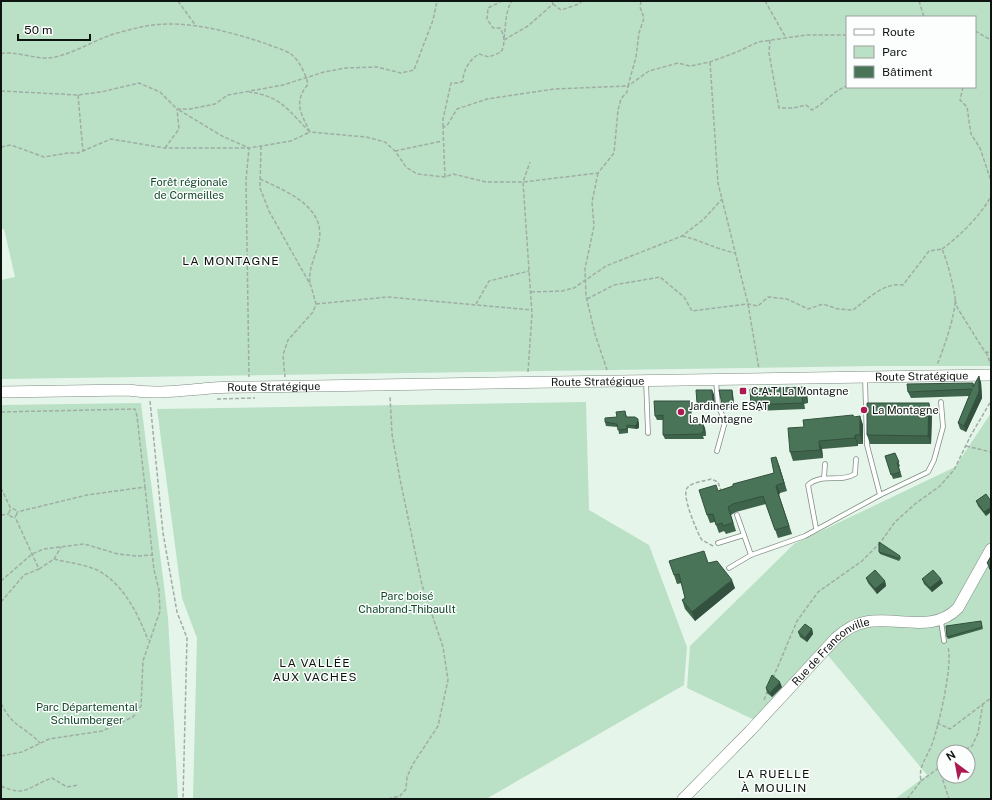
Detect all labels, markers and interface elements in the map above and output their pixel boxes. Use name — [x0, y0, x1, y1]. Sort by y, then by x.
scale bar — [18, 16, 90, 42]
legend — [846, 16, 976, 88]
text: 50 m — [24, 23, 52, 37]
text: Route — [882, 25, 915, 39]
text: Parc — [882, 45, 907, 59]
text: Bâtiment — [882, 65, 933, 79]
park label: Forêt régionale de Cormeilles — [150, 176, 228, 201]
district label: LA MONTAGNE — [182, 254, 280, 268]
street label: Route Stratégique — [875, 369, 968, 383]
street label: Route Stratégique — [551, 375, 644, 388]
street label: Route Stratégique — [227, 380, 321, 393]
place label: C.A.T. La Montagne — [751, 385, 848, 397]
marker: C.A.T. La Montagne — [738, 386, 748, 396]
place label: Jardinerie ESAT la Montagne — [689, 400, 769, 425]
place label: La Montagne — [872, 404, 939, 416]
marker: La Montagne — [859, 405, 869, 415]
marker: Jardinerie ESAT la Montagne — [676, 407, 686, 417]
park label: Parc boisé Chabrand-Thibaullt — [358, 590, 456, 615]
street label: Rue de Franconville — [789, 615, 871, 688]
district label: LA VALLÉE AUX VACHES — [272, 656, 358, 684]
park label: Parc Départemental Schlumberger — [36, 701, 138, 726]
north arrow — [936, 744, 976, 784]
text: N — [944, 748, 958, 763]
district label: LA RUELLE À MOULIN — [738, 767, 810, 795]

